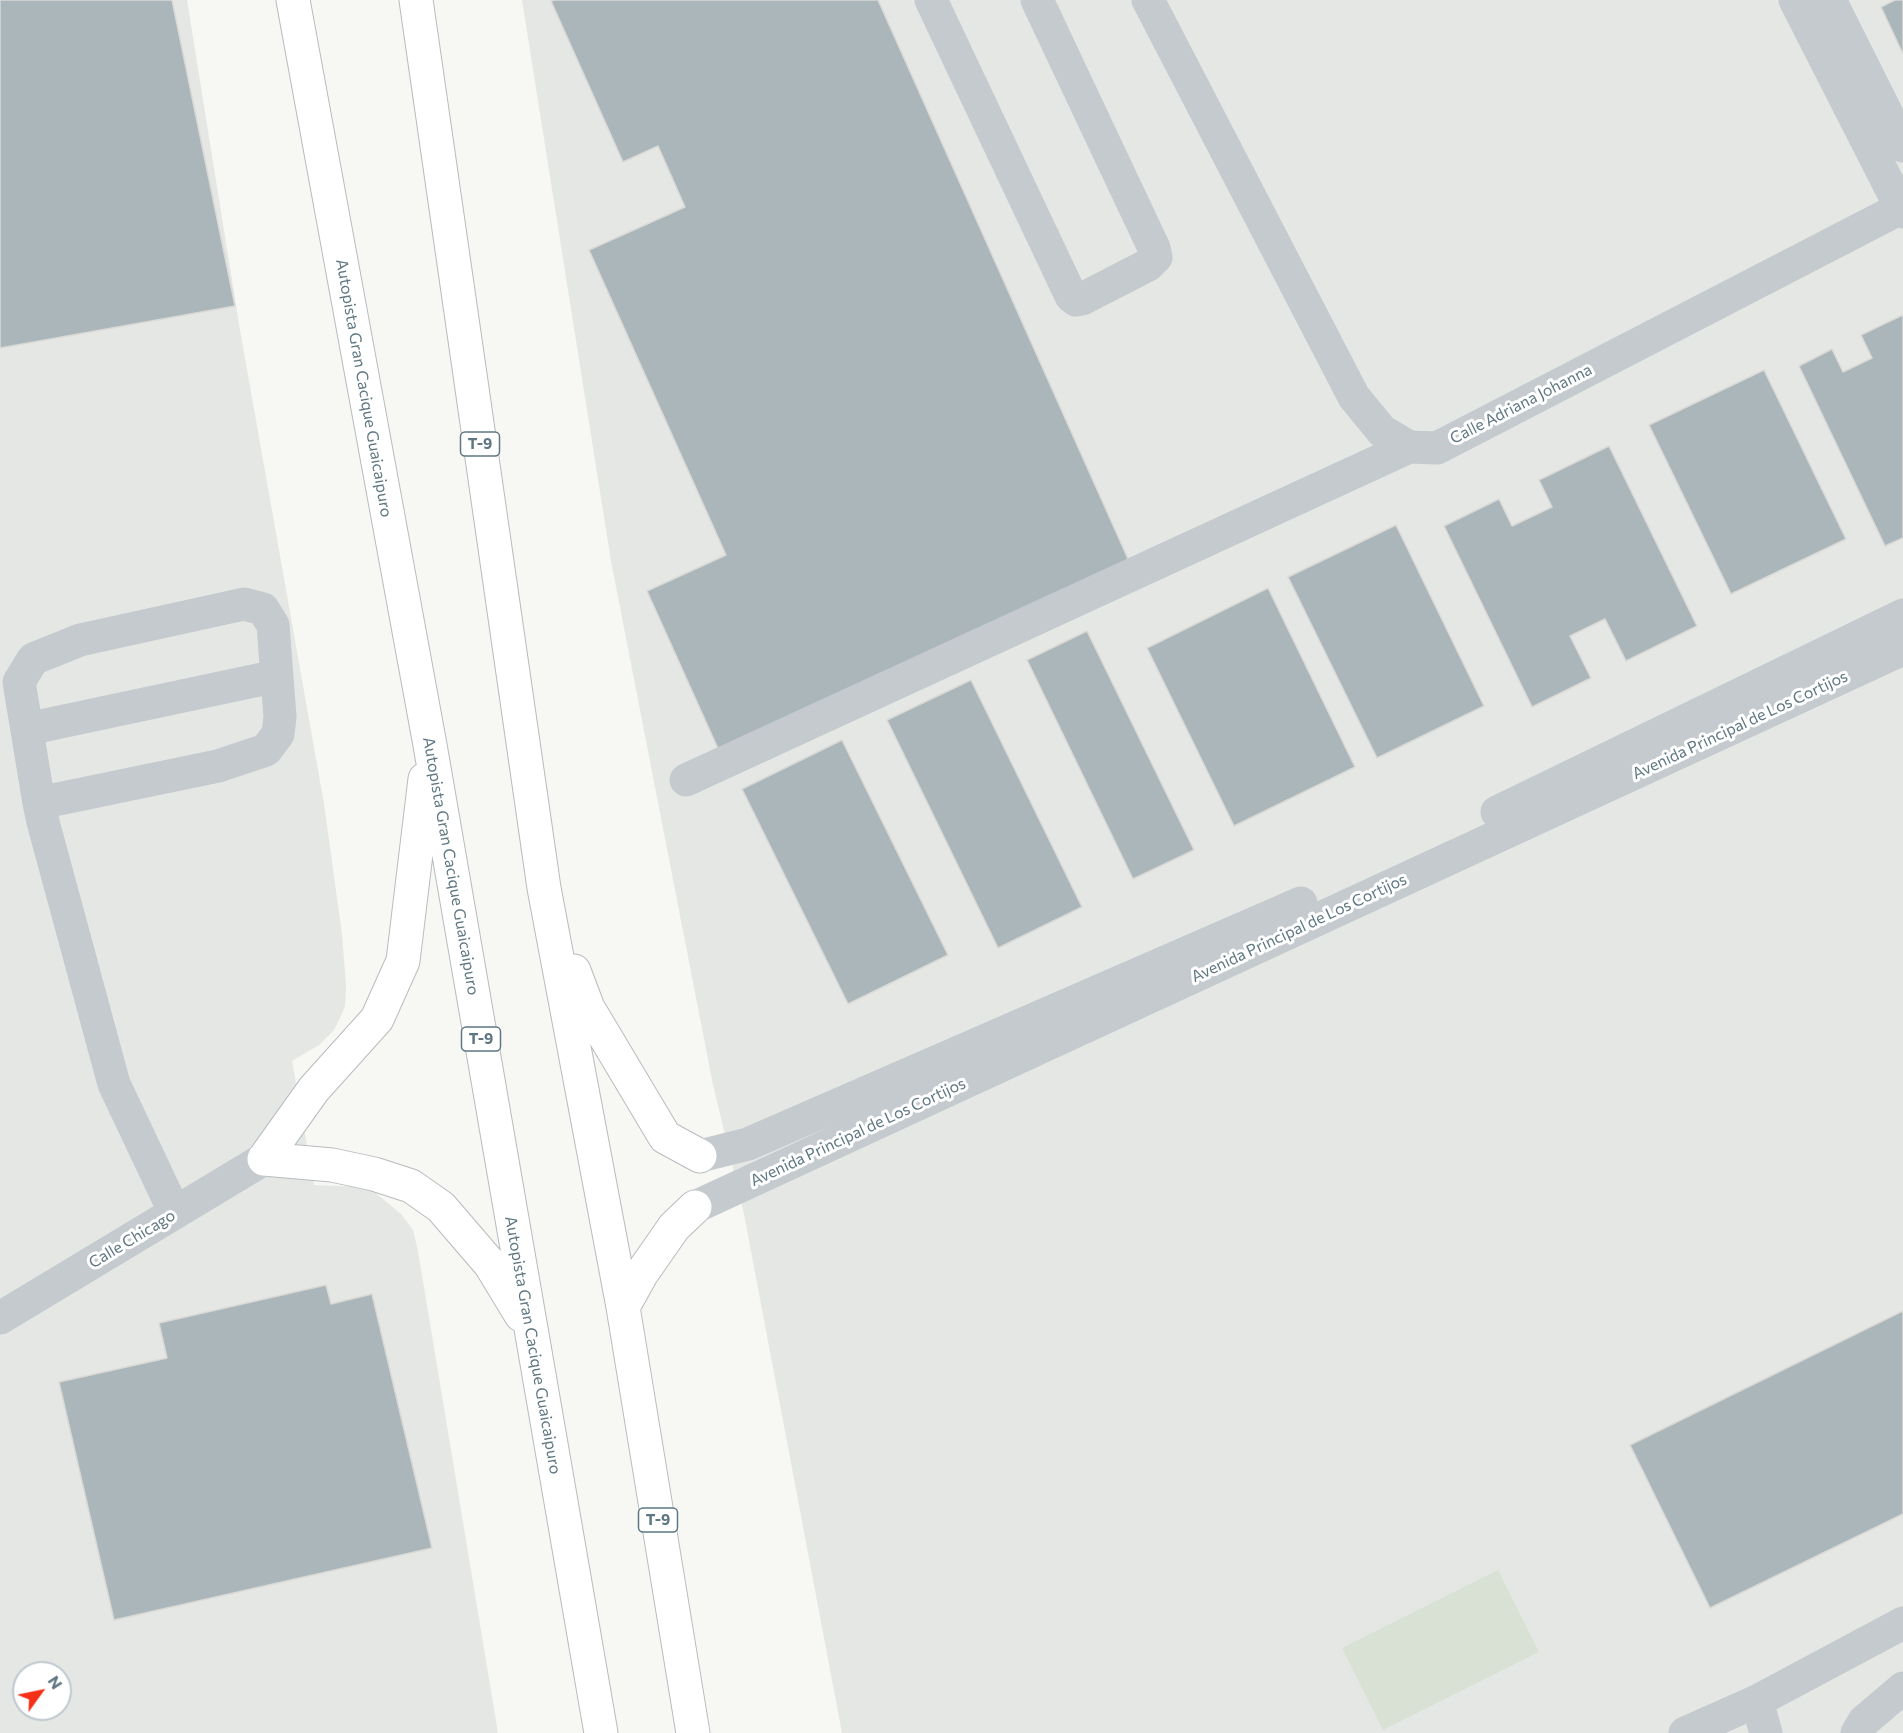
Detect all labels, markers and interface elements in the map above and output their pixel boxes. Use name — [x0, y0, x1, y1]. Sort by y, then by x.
street label: Autopista Gran Cacique Guaicaipuro — [332, 257, 396, 519]
street label: Calle Adriana Johanna — [1447, 360, 1595, 448]
road number: T-9 — [460, 432, 500, 456]
street label: Avenida Principal de Los Cortijos — [1629, 667, 1851, 783]
street label: Autopista Gran Cacique Guaicaipuro — [419, 735, 483, 997]
street label: Avenida Principal de Los Cortijos — [1188, 870, 1410, 986]
road number: T-9 — [462, 1027, 500, 1051]
street label: Avenida Principal de Los Cortijos — [747, 1074, 969, 1190]
street label: Calle Chicago — [85, 1206, 179, 1272]
street label: Autopista Gran Cacique Guaicaipuro — [501, 1214, 565, 1476]
road number: T-9 — [638, 1508, 678, 1532]
north arrow — [12, 1661, 72, 1721]
text: N — [45, 1672, 67, 1692]

